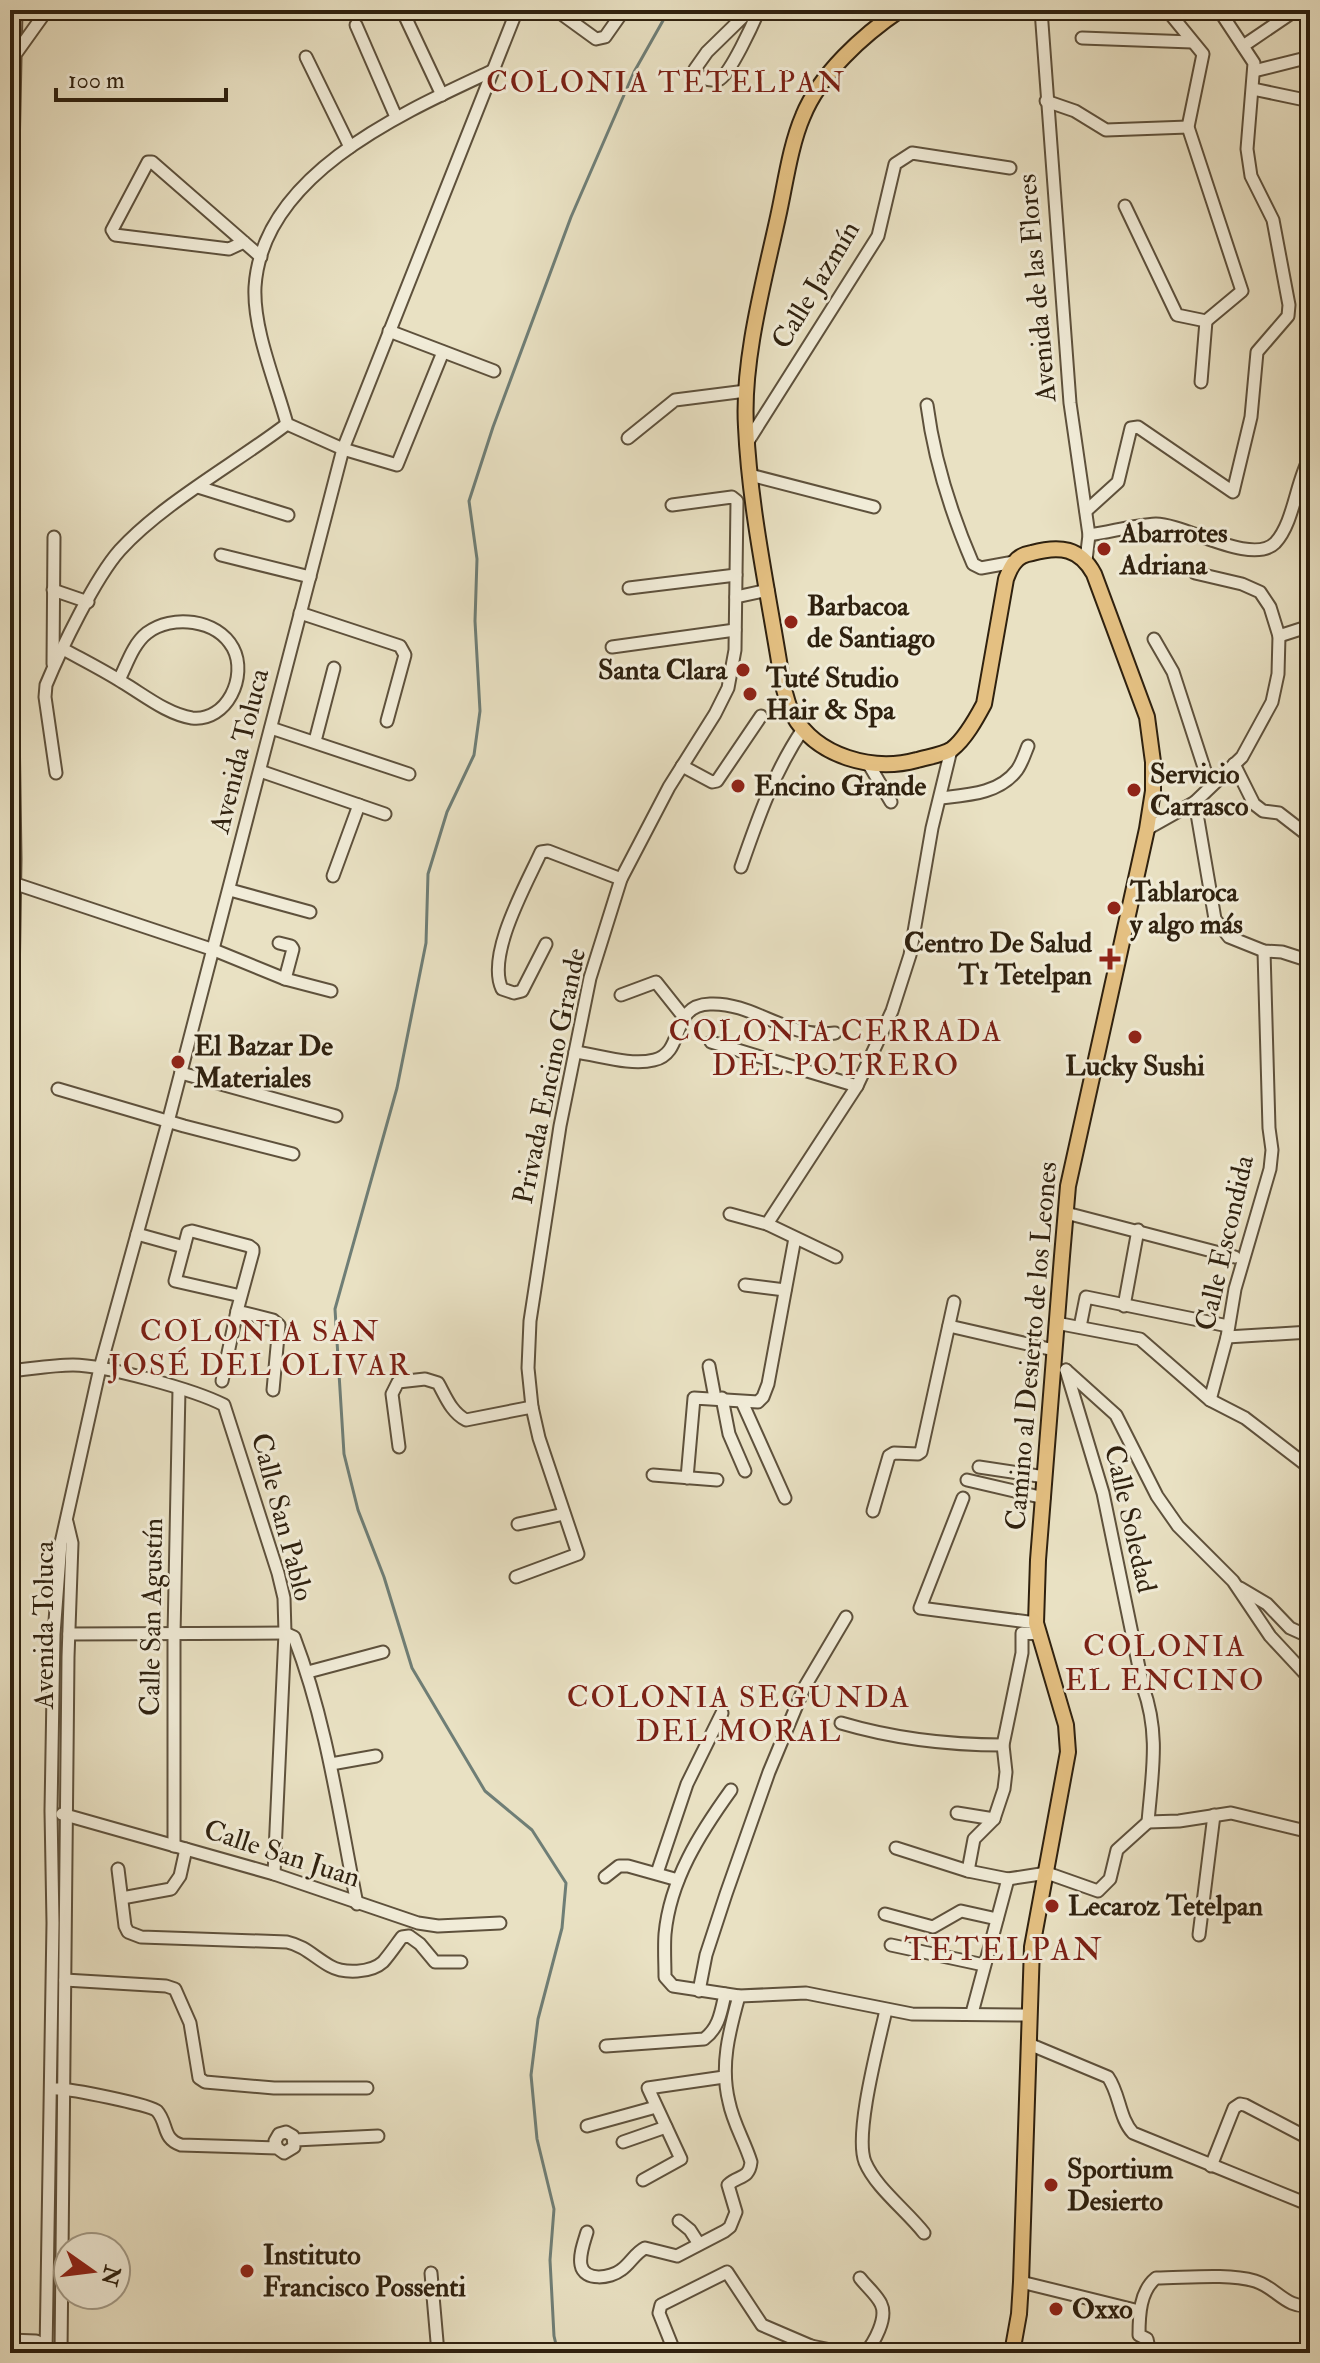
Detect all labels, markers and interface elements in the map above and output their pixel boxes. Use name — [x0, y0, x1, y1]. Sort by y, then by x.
scale bar — [56, 52, 226, 102]
district label: COLONIA TETELPAN — [486, 64, 846, 101]
text: 100 m — [68, 65, 125, 96]
street label: Avenida de las Flores — [1010, 172, 1064, 405]
street label: Calle Jazmín — [764, 215, 868, 355]
place label: Abarrotes Adriana — [1119, 516, 1228, 583]
marker: Abarrotes Adriana — [1095, 540, 1113, 558]
place label: Barbacoa de Santiago — [807, 589, 936, 656]
marker: Barbacoa de Santiago — [782, 613, 800, 631]
place label: Santa Clara — [598, 653, 728, 688]
marker: Santa Clara — [734, 661, 752, 679]
place label: Tuté Studio Hair & Spa — [765, 661, 899, 728]
street label: Avenida Toluca — [202, 665, 277, 838]
marker: Tuté Studio Hair & Spa — [741, 685, 759, 703]
place label: Servicio Carrasco — [1150, 757, 1249, 824]
place label: Encino Grande — [754, 769, 927, 804]
marker: Encino Grande — [729, 777, 747, 795]
marker: Servicio Carrasco — [1125, 781, 1143, 799]
place label: Tablaroca y algo más — [1129, 875, 1243, 942]
marker: Tablaroca y algo más — [1105, 899, 1123, 917]
place label: Centro De Salud T1 Tetelpan — [904, 926, 1093, 993]
street label: Privada Encino Grande — [506, 944, 594, 1207]
marker: Centro De Salud T1 Tetelpan — [1099, 948, 1121, 970]
district label: COLONIA CERRADA DEL POTRERO — [669, 1013, 1003, 1084]
marker: Lucky Sushi — [1126, 1028, 1144, 1046]
place label: El Bazar De Materiales — [193, 1029, 333, 1096]
place label: Lucky Sushi — [1065, 1049, 1205, 1084]
marker: El Bazar De Materiales — [169, 1053, 187, 1071]
street label: Calle Escondida — [1188, 1151, 1262, 1334]
street label: Camino al Desierto de los Leones — [998, 1160, 1066, 1532]
district label: COLONIA SAN JOSÉ DEL OLIVAR — [108, 1313, 411, 1384]
street label: Calle San Pablo — [243, 1429, 321, 1605]
street label: Calle Soledad — [1096, 1442, 1164, 1596]
street label: Calle San Agustín — [133, 1518, 171, 1716]
street label: Avenida Toluca — [27, 1540, 62, 1710]
district label: COLONIA EL ENCINO — [1065, 1628, 1265, 1699]
district label: COLONIA SEGUNDA DEL MORAL — [567, 1679, 911, 1750]
street label: Calle San Juan — [199, 1812, 365, 1896]
place label: Lecaroz Tetelpan — [1068, 1889, 1264, 1924]
marker: Lecaroz Tetelpan — [1043, 1897, 1061, 1915]
district label: TETELPAN — [904, 1930, 1104, 1970]
place label: Sportium Desierto — [1067, 2152, 1174, 2219]
marker: Sportium Desierto — [1042, 2176, 1060, 2194]
north arrow — [52, 2231, 132, 2311]
place label: Instituto Francisco Possenti — [263, 2238, 466, 2305]
text: N — [94, 2262, 127, 2289]
marker: Instituto Francisco Possenti — [238, 2262, 256, 2280]
place label: Oxxo — [1072, 2292, 1133, 2327]
marker: Oxxo — [1047, 2300, 1065, 2318]

